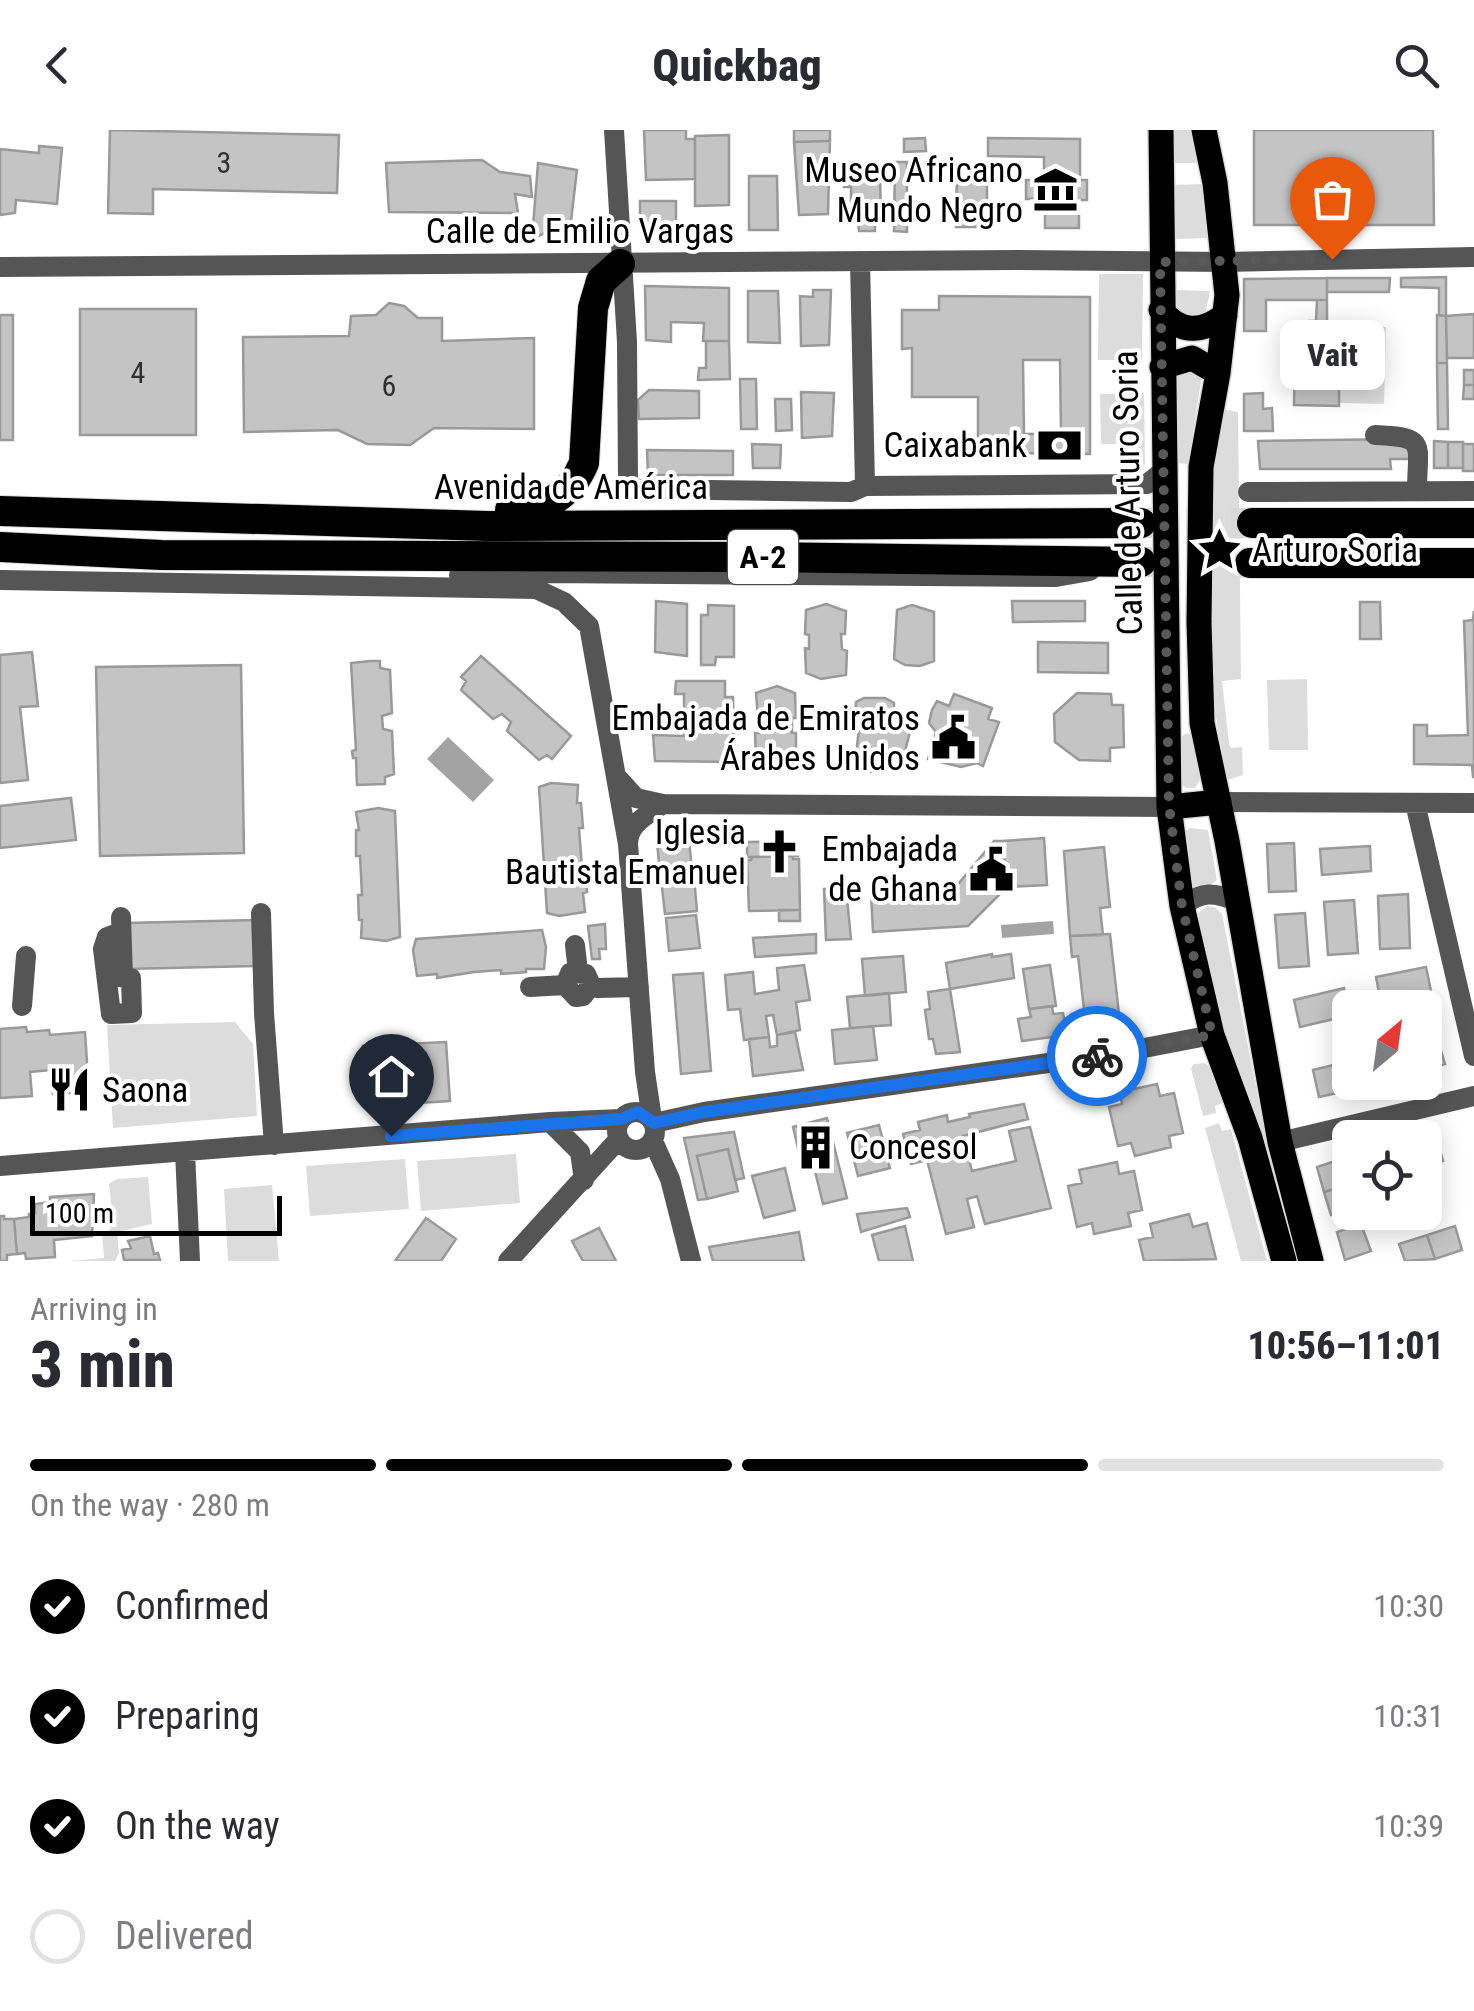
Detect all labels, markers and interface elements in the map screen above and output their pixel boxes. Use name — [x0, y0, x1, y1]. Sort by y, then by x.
icon: back — [30, 38, 85, 93]
icon: search — [1389, 38, 1444, 93]
text: Quickbag — [652, 39, 822, 92]
house number: 3 — [217, 145, 231, 180]
place label: Museo Africano Mundo Negro — [804, 150, 1023, 231]
pin — [1290, 157, 1375, 260]
museum icon: Museo Africano Mundo Negro — [1032, 166, 1080, 214]
icon: bag — [1305, 172, 1360, 227]
street label: Calle de Emilio Vargas — [426, 211, 734, 252]
callout: Vait — [1280, 319, 1384, 389]
text: Vait — [1307, 336, 1358, 374]
street label: Calle de Arturo Soria — [1105, 350, 1151, 636]
house number: 4 — [131, 355, 145, 390]
house number: 6 — [382, 368, 396, 403]
bank icon: Caixabank — [1036, 421, 1084, 469]
place label: Caixabank — [883, 425, 1027, 466]
street label: Avenida de América — [434, 467, 708, 508]
place icon: Arturo Soria — [1195, 526, 1243, 574]
road number: A-2 — [728, 530, 798, 584]
place label: Arturo Soria — [1252, 530, 1418, 571]
place label: Embajada de Emiratos Árabes Unidos — [612, 698, 920, 779]
public building icon: Embajada de Emiratos Árabes Unidos — [929, 714, 977, 762]
place label: Iglesia Bautista Emanuel — [505, 812, 746, 893]
church icon: Iglesia Bautista Emanuel — [755, 828, 803, 876]
place label: Embajada de Ghana — [821, 829, 958, 910]
public building icon: Embajada de Ghana — [967, 845, 1015, 893]
north arrow — [1332, 990, 1442, 1100]
map controls — [1332, 990, 1442, 1230]
courier — [1047, 1006, 1147, 1106]
icon: bike — [1070, 1029, 1125, 1084]
pin — [349, 1034, 434, 1137]
icon: home — [364, 1049, 419, 1104]
restaurant icon: Saona — [45, 1066, 93, 1114]
place label: Saona — [102, 1070, 188, 1111]
button: locate — [1332, 1120, 1442, 1230]
building icon: Concesol — [792, 1123, 840, 1171]
place label: Concesol — [849, 1127, 978, 1168]
scale bar — [30, 1191, 282, 1236]
text: 100 m — [45, 1197, 114, 1230]
text: Arriving in — [30, 1290, 158, 1328]
text: 10:56–11:01 — [1247, 1324, 1444, 1368]
text: 3 min — [30, 1327, 175, 1403]
text: On the way · 280 m — [30, 1486, 270, 1524]
icon: check — [30, 1579, 85, 1634]
text: Confirmed — [115, 1584, 270, 1628]
text: 10:30 — [1373, 1587, 1444, 1625]
icon: check — [30, 1689, 85, 1744]
text: Preparing — [115, 1694, 260, 1738]
text: 10:31 — [1373, 1697, 1444, 1735]
icon: check — [30, 1799, 85, 1854]
text: On the way — [115, 1804, 280, 1848]
text: 10:39 — [1373, 1807, 1444, 1845]
text: Delivered — [115, 1914, 254, 1958]

